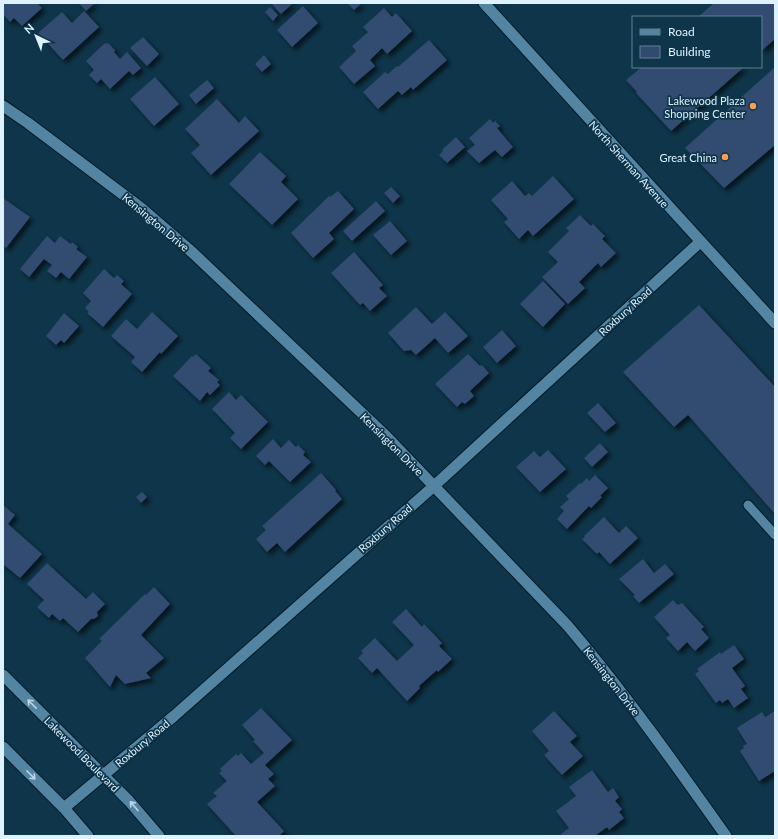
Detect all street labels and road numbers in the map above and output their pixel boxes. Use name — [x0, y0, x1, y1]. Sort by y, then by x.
street label: North Sherman Avenue — [586, 118, 672, 210]
street label: Kensington Drive — [120, 190, 192, 254]
street label: Roxbury Road — [596, 284, 654, 338]
street label: Kensington Drive — [358, 410, 426, 478]
street label: Roxbury Road — [355, 501, 415, 555]
street label: Kensington Drive — [581, 644, 643, 718]
street label: Lakewood Boulevard — [42, 714, 122, 794]
street label: Roxbury Road — [112, 717, 172, 769]

